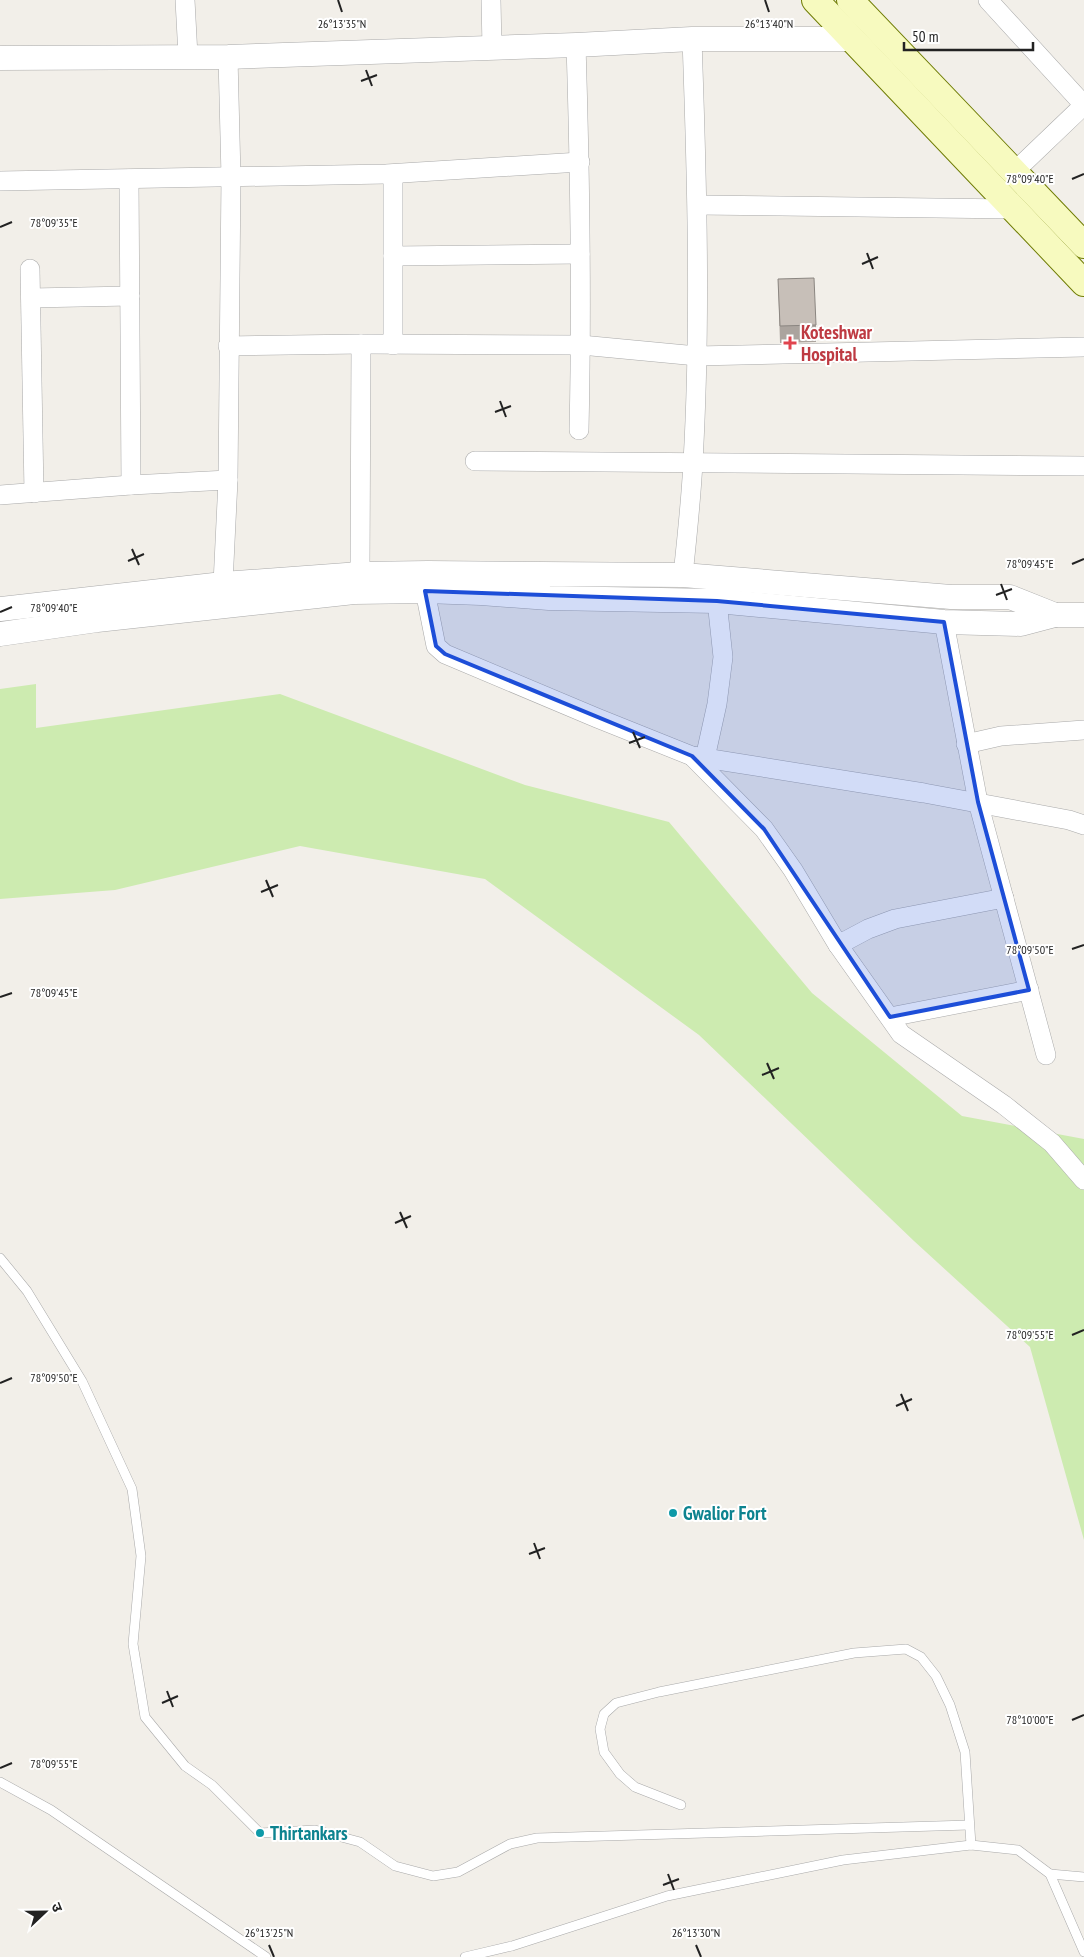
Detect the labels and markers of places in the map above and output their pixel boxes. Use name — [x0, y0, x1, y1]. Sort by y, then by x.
place label: Koteshwar Hospital — [801, 320, 873, 366]
marker: Koteshwar Hospital — [783, 336, 797, 350]
place label: Gwalior Fort — [683, 1501, 767, 1525]
marker: Gwalior Fort — [667, 1507, 679, 1519]
place label: Thirtankars — [270, 1821, 348, 1845]
marker: Thirtankars — [254, 1827, 266, 1839]

